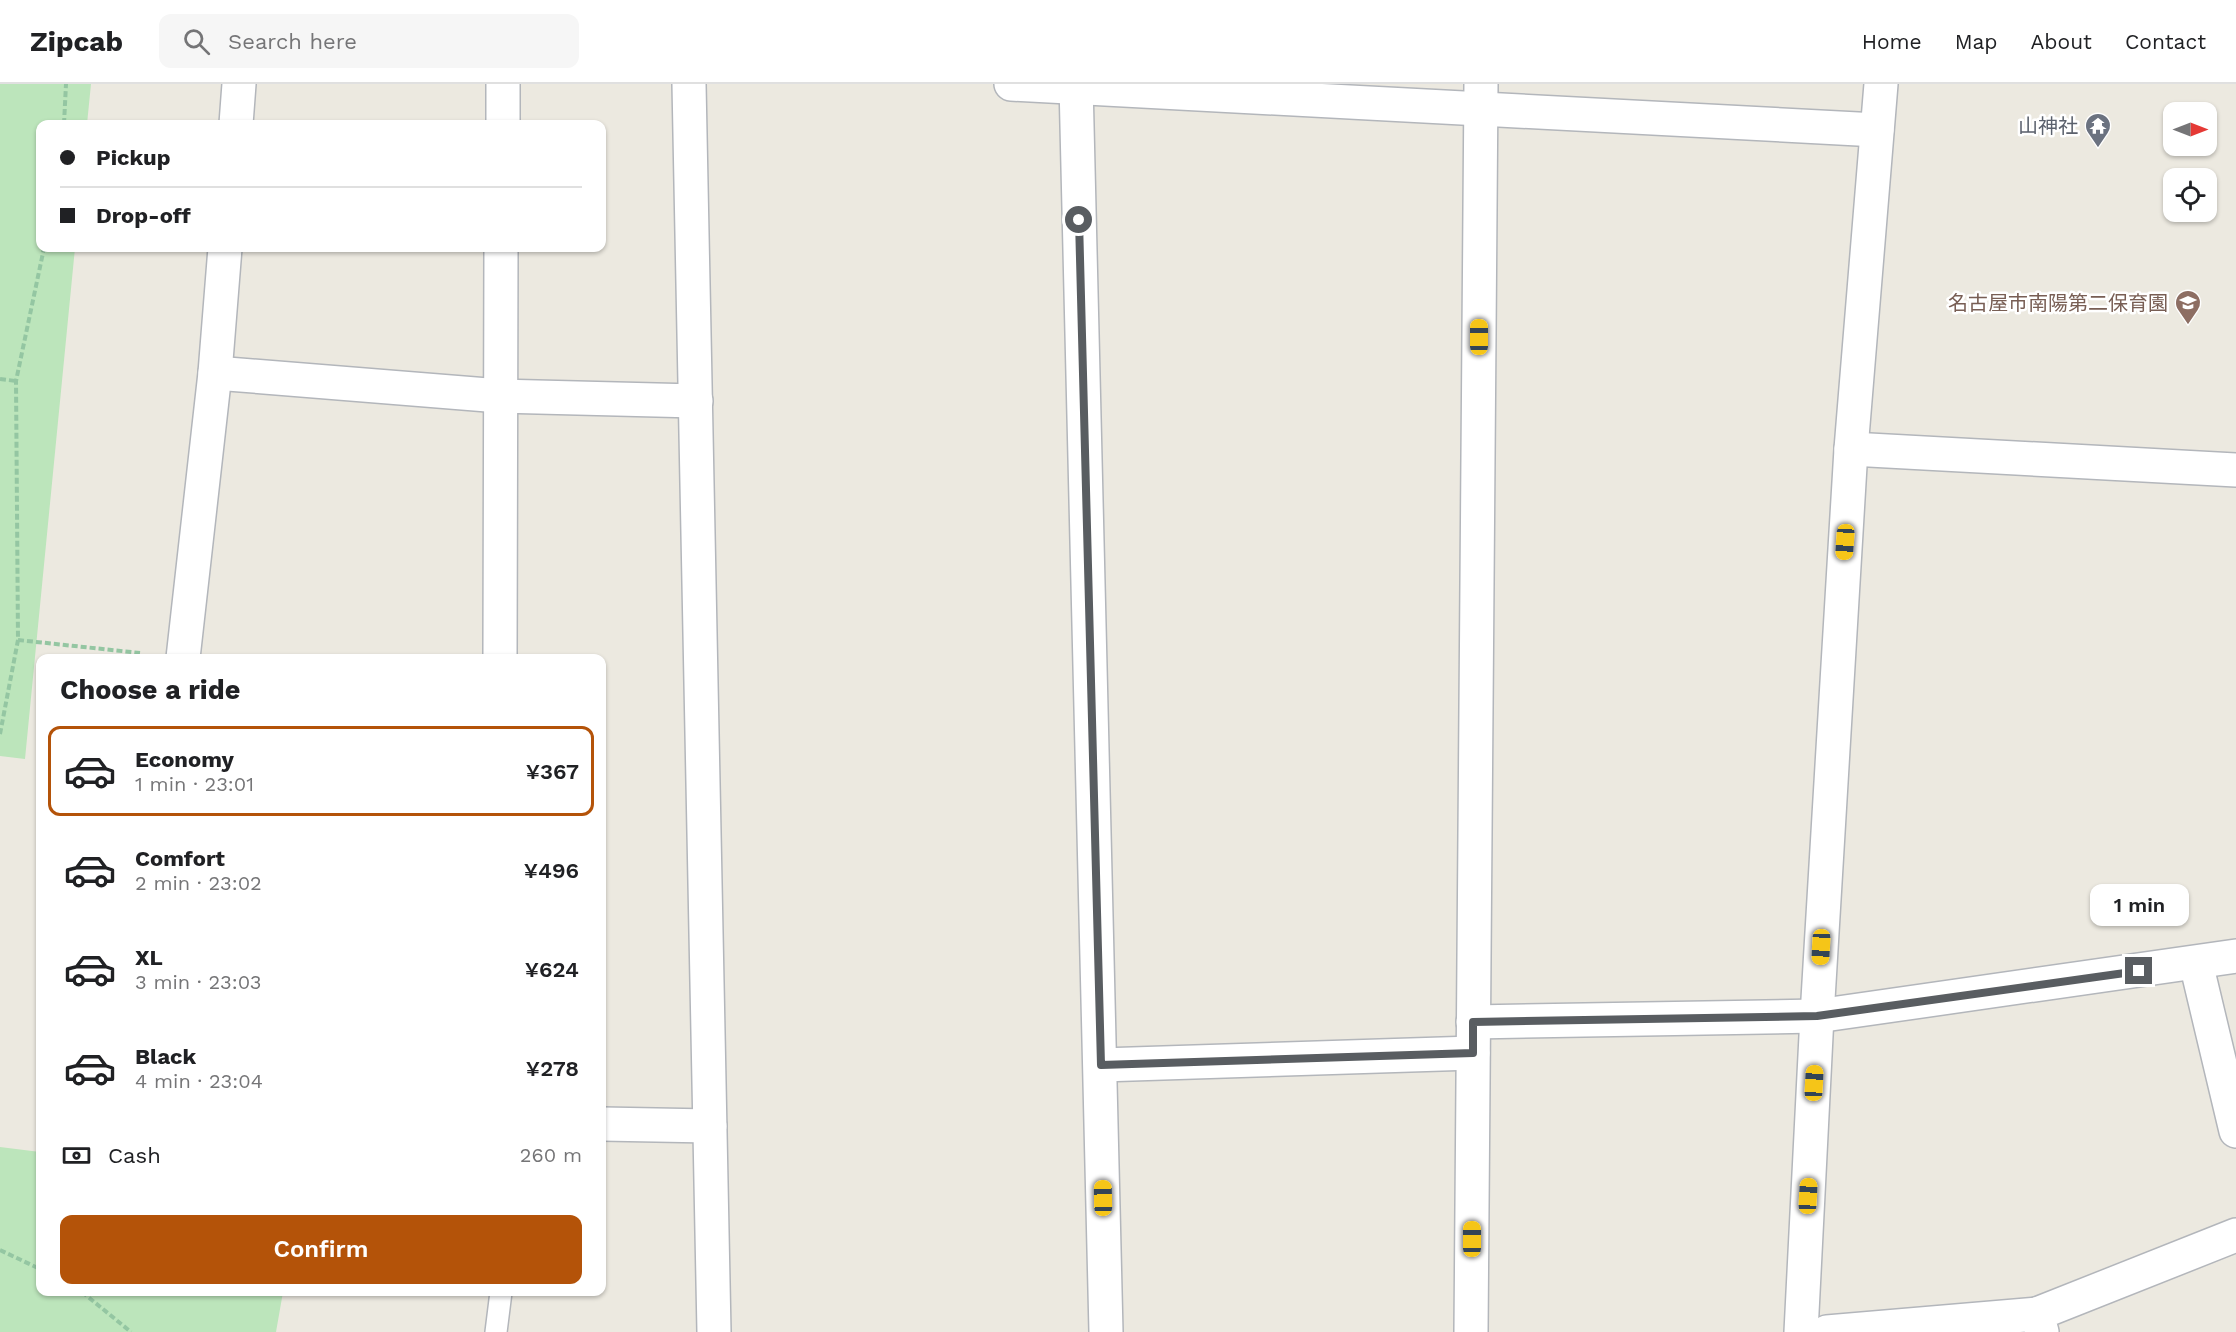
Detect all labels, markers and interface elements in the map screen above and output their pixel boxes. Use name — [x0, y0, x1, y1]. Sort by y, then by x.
search box — [159, 14, 579, 68]
text: Zipcab — [30, 25, 123, 58]
icon: search — [180, 25, 213, 58]
text: Search here — [228, 29, 357, 54]
text: Home — [1862, 29, 1922, 54]
text: Map — [1955, 29, 1998, 54]
text: About — [2031, 29, 2092, 54]
text: Contact — [2125, 29, 2206, 54]
north arrow — [2163, 102, 2217, 156]
map controls — [2163, 102, 2217, 222]
temple icon: 山神社 — [2083, 111, 2113, 149]
place label: 山神社 — [2018, 114, 2078, 138]
text: Pickup — [96, 145, 171, 170]
button: locate — [2163, 168, 2217, 222]
text: Drop-off — [96, 203, 191, 228]
route start — [1065, 206, 1092, 233]
school or university icon: 名古屋市南陽第二保育園 — [2173, 288, 2203, 326]
place label: 名古屋市南陽第二保育園 — [1948, 291, 2168, 315]
car — [1470, 319, 1488, 355]
car — [1835, 523, 1855, 561]
text: Choose a ride — [60, 674, 240, 706]
icon: car — [63, 744, 117, 798]
text: Economy — [135, 747, 234, 772]
text: ¥367 — [526, 759, 579, 784]
text: 1 min · 23:01 — [135, 772, 254, 796]
icon: car — [63, 843, 117, 897]
text: Comfort — [135, 846, 225, 871]
text: ¥496 — [524, 858, 579, 883]
text: 2 min · 23:02 — [135, 871, 262, 895]
callout: 1 min — [2090, 884, 2188, 926]
text: 1 min — [2114, 893, 2165, 917]
car — [1811, 929, 1831, 965]
icon: car — [63, 942, 117, 996]
text: XL — [135, 945, 163, 970]
text: ¥624 — [525, 957, 579, 982]
route end — [2125, 957, 2152, 984]
text: 3 min · 23:03 — [135, 970, 261, 994]
icon: car — [63, 1041, 117, 1095]
text: Black — [135, 1044, 196, 1069]
text: ¥278 — [526, 1056, 579, 1081]
car — [1804, 1065, 1824, 1101]
text: 4 min · 23:04 — [135, 1069, 263, 1093]
icon: cash — [60, 1139, 93, 1172]
text: Cash — [108, 1143, 161, 1168]
text: 260 m — [520, 1143, 582, 1167]
car — [1798, 1178, 1818, 1214]
car — [1094, 1180, 1112, 1216]
button: Confirm — [60, 1215, 582, 1284]
car — [1463, 1221, 1481, 1257]

